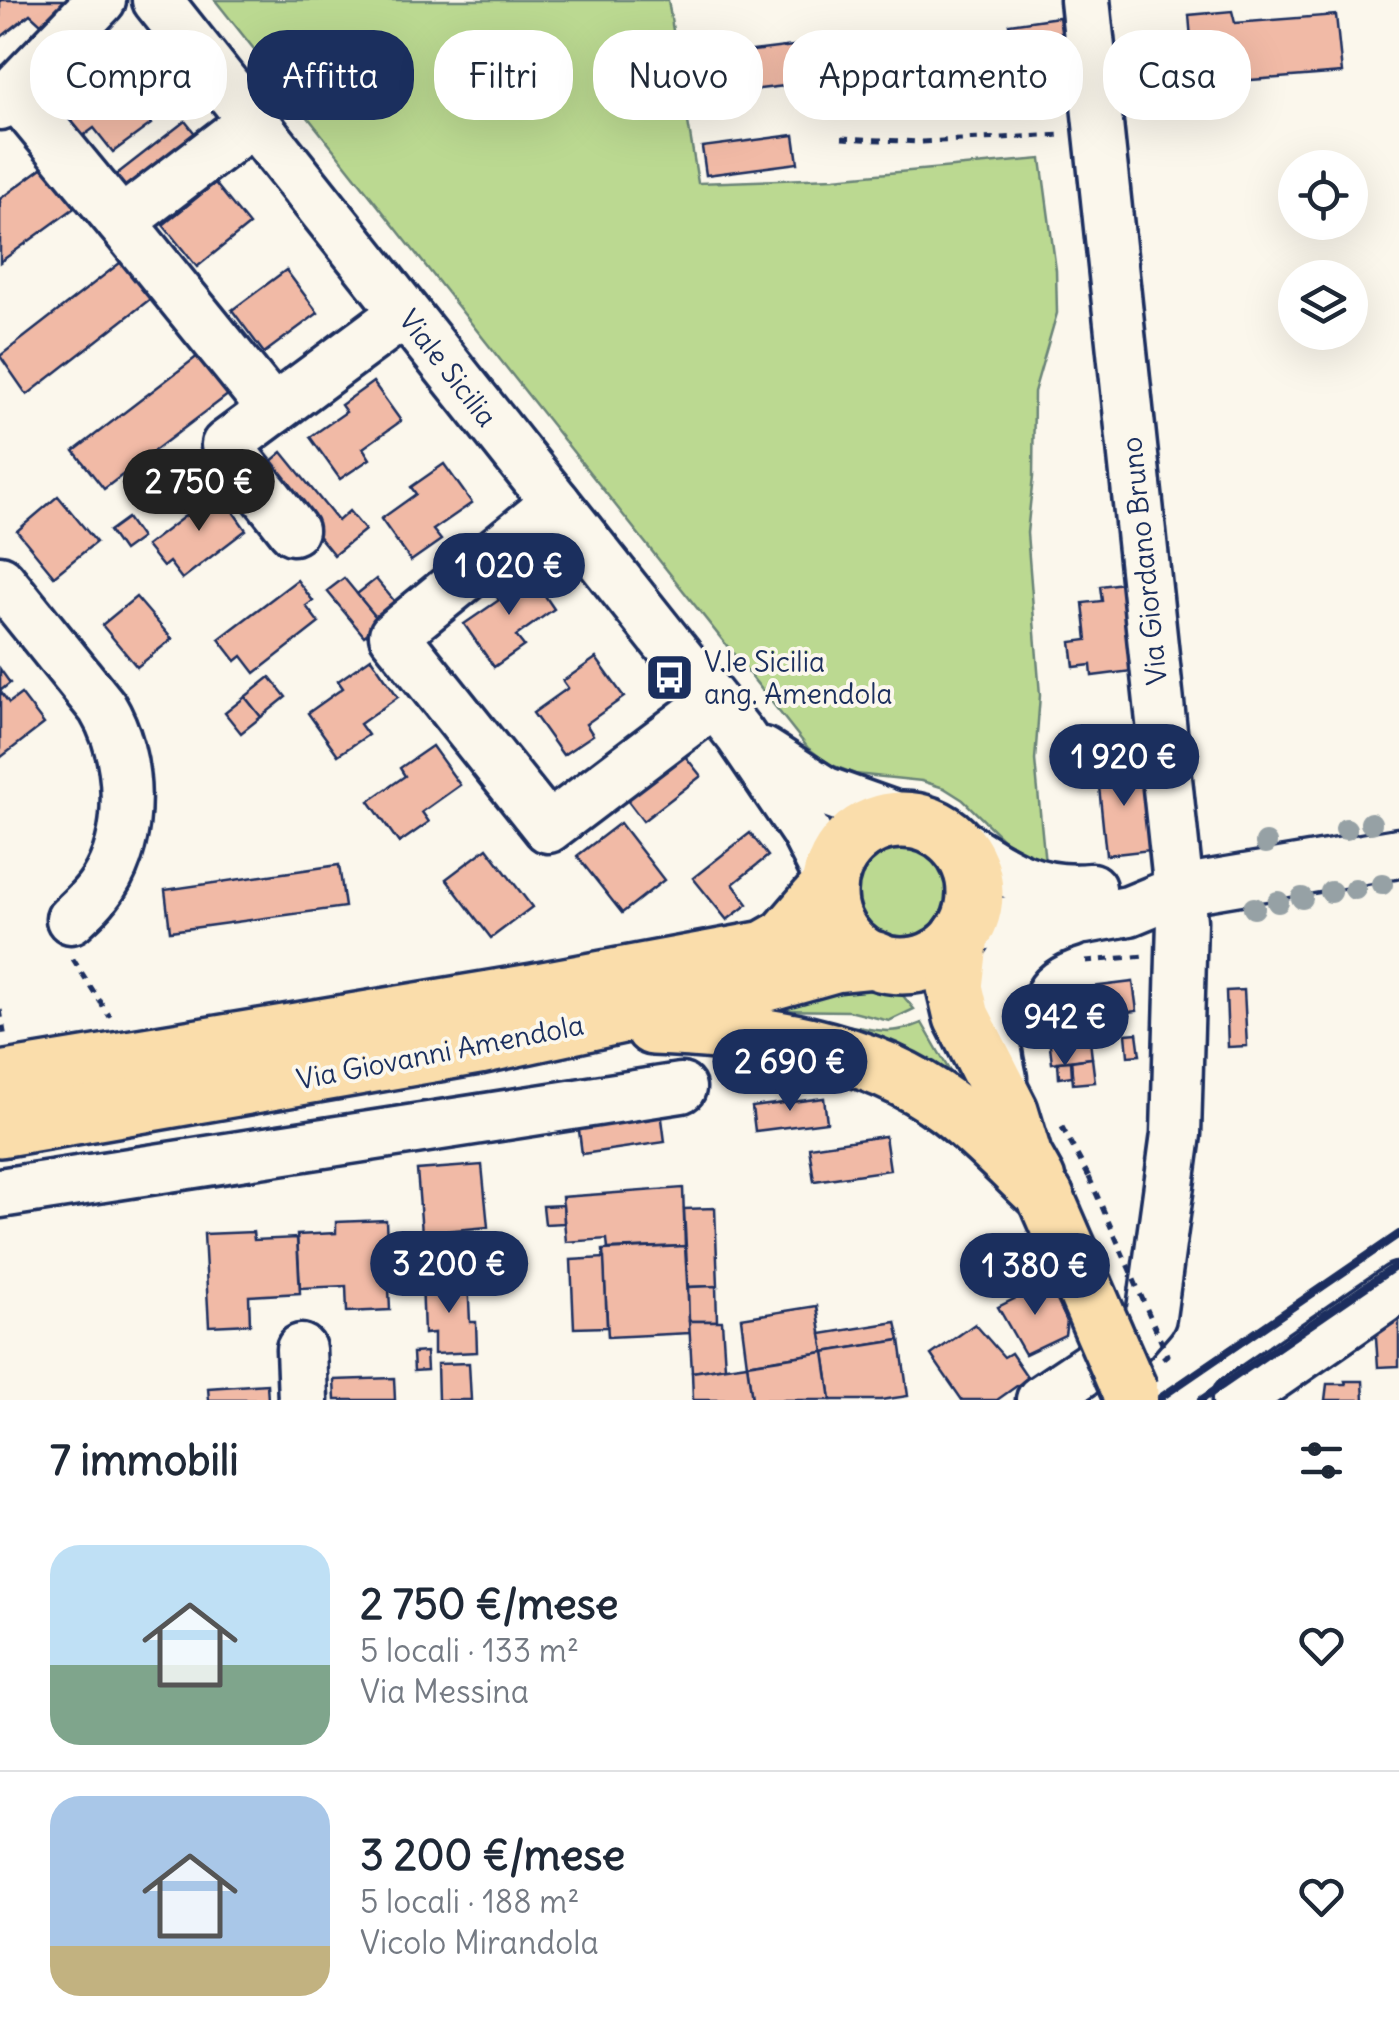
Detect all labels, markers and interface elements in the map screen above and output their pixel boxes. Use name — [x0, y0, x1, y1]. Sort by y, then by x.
chip: Compra — [30, 30, 227, 120]
chip: Affitta — [247, 30, 414, 120]
chip: Filtri — [434, 30, 573, 120]
chip: Nuovo — [593, 30, 763, 120]
chip: Appartamento — [783, 30, 1083, 120]
chip: Casa — [1103, 30, 1251, 120]
map controls — [1278, 150, 1368, 350]
button: locate — [1278, 150, 1368, 240]
button: layers — [1278, 260, 1368, 350]
street label: Viale Sicilia — [391, 302, 505, 434]
street label: Via Giordano Bruno — [1113, 435, 1175, 687]
pin: 2 750 € — [107, 449, 291, 534]
text: 2 750 € — [145, 461, 253, 502]
pin: 1 020 € — [417, 533, 601, 618]
text: 1 020 € — [455, 545, 563, 586]
place label: V.le Sicilia ang. Amendola — [704, 644, 893, 712]
bus stop icon: V.le Sicilia ang. Amendola — [643, 652, 695, 704]
pin: 1 920 € — [1032, 724, 1216, 809]
text: 1 920 € — [1071, 736, 1177, 777]
pin: 942 € — [995, 984, 1135, 1069]
text: 942 € — [1024, 996, 1106, 1037]
street label: Via Giovanni Amendola — [293, 1006, 587, 1098]
pin: 2 690 € — [698, 1029, 882, 1114]
text: 2 690 € — [734, 1041, 846, 1082]
pin: 3 200 € — [357, 1231, 541, 1316]
pin: 1 380 € — [943, 1233, 1127, 1318]
text: 3 200 € — [392, 1243, 506, 1284]
text: 1 380 € — [982, 1245, 1088, 1286]
icon: filters — [1294, 1433, 1349, 1488]
text: 7 immobili — [50, 1434, 239, 1486]
text: 2 750 €/mese — [360, 1578, 618, 1630]
icon: home — [130, 1585, 250, 1705]
icon: heart — [1294, 1618, 1349, 1673]
text: 5 locali · 133 m² — [360, 1630, 579, 1671]
text: Via Messina — [360, 1671, 529, 1712]
text: 3 200 €/mese — [360, 1829, 625, 1881]
icon: home — [130, 1836, 250, 1956]
icon: heart — [1294, 1869, 1349, 1924]
text: 5 locali · 188 m² — [360, 1881, 579, 1922]
text: Vicolo Mirandola — [360, 1922, 599, 1963]

